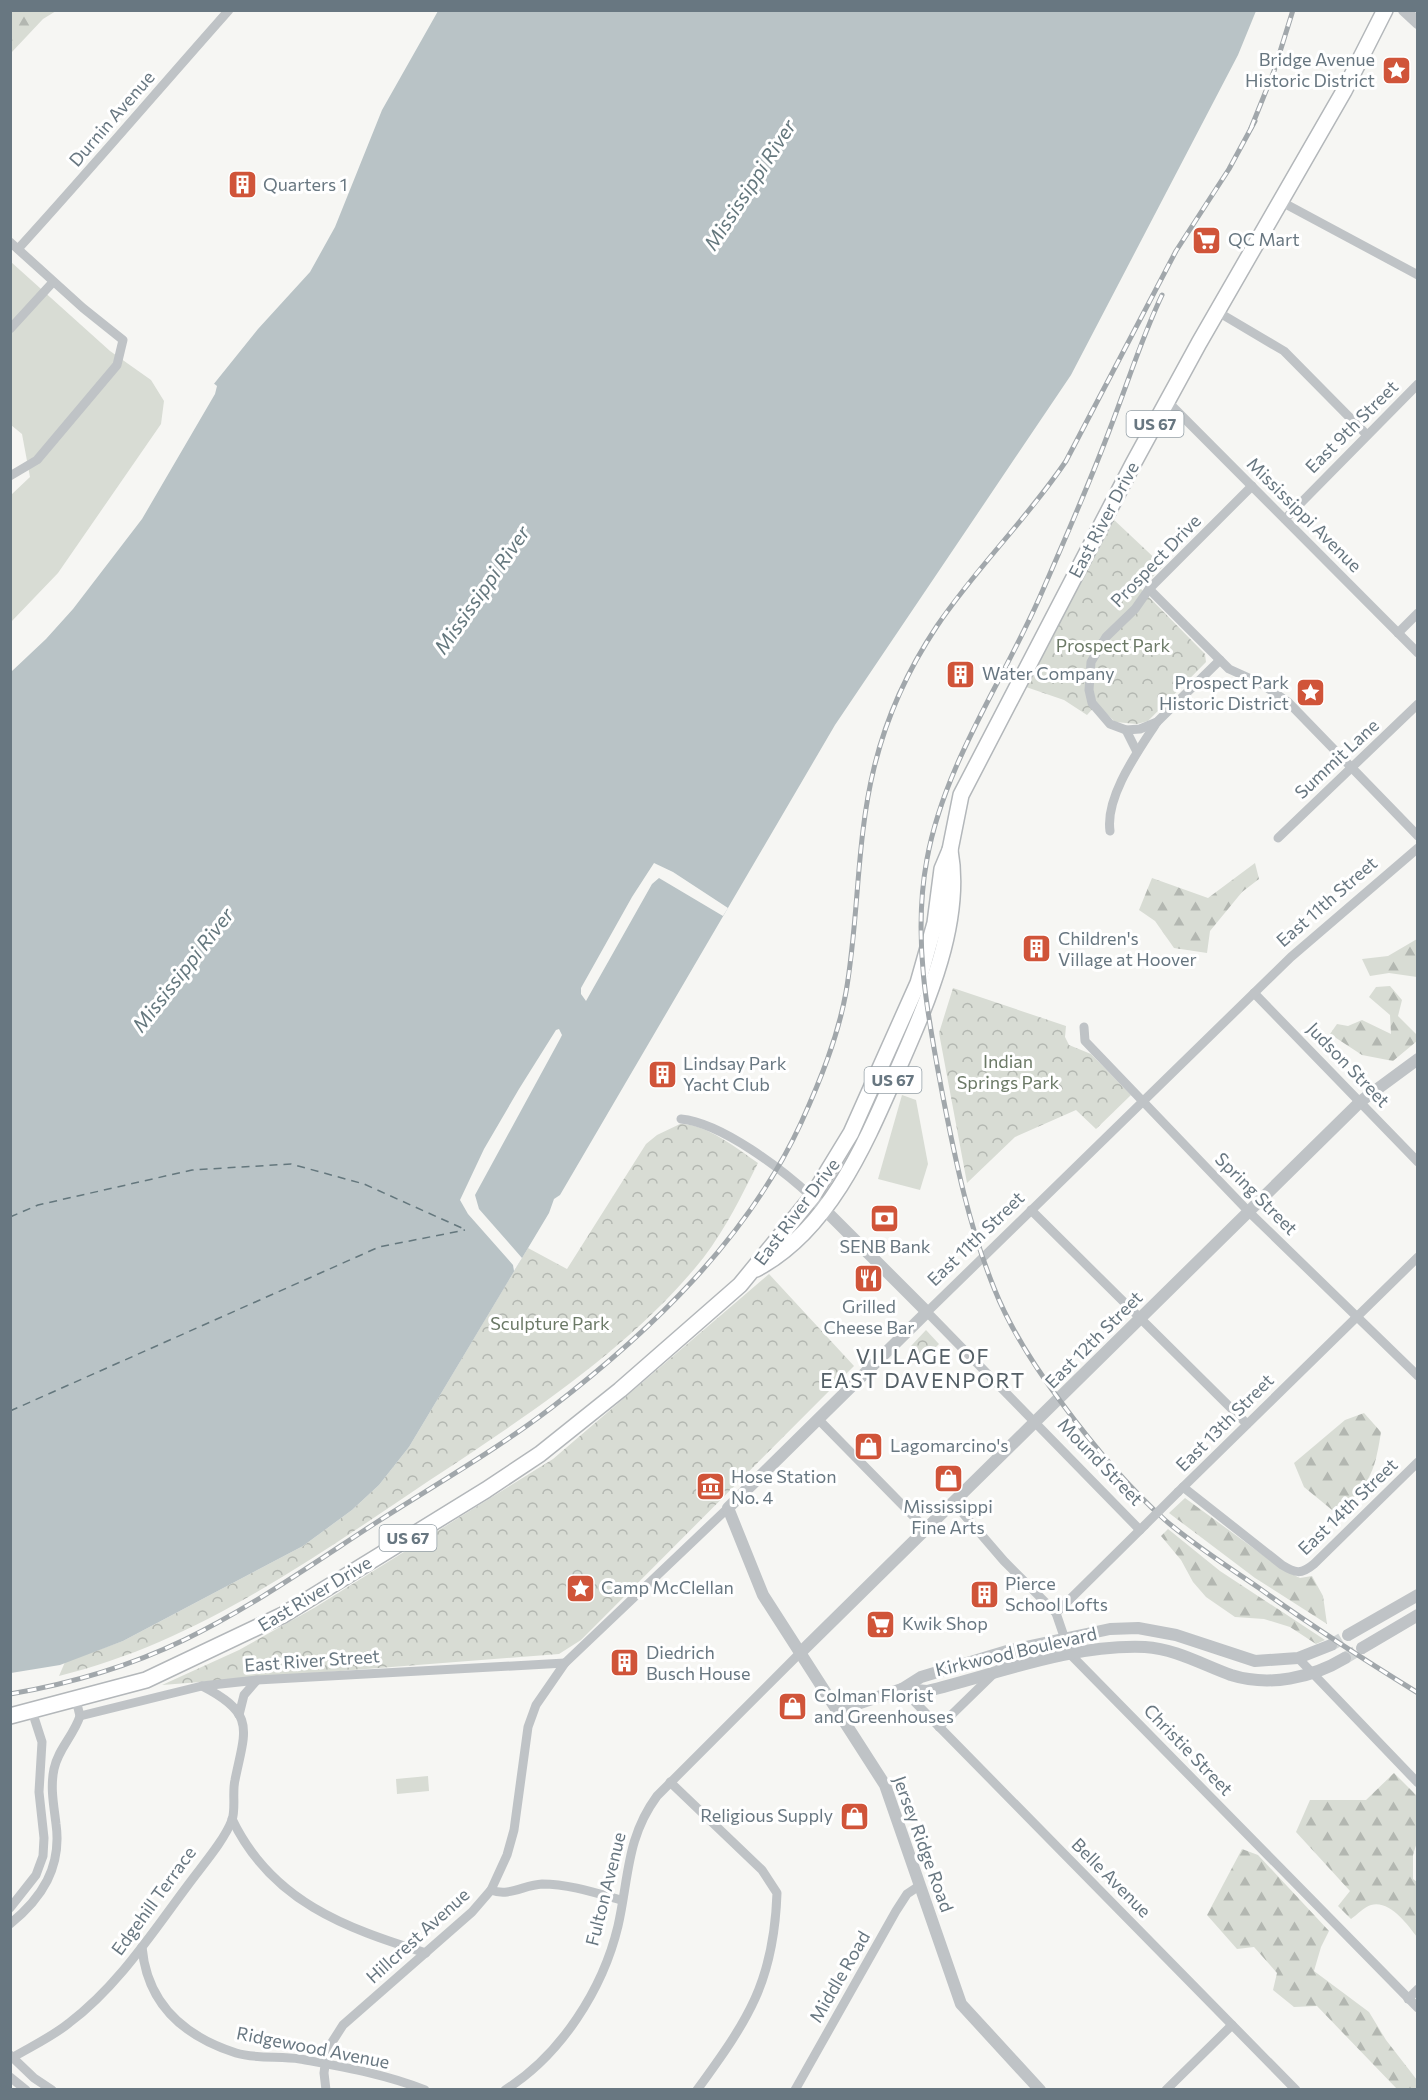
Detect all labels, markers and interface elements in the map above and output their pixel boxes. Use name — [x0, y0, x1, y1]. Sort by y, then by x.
place label: Bridge Avenue Historic District — [1245, 48, 1375, 91]
place icon: Bridge Avenue Historic District — [1380, 54, 1412, 86]
street label: Durnin Avenue — [64, 66, 159, 171]
water label: Mississippi River — [698, 114, 801, 254]
building icon: Quarters 1 — [226, 169, 258, 201]
place label: Quarters 1 — [263, 173, 347, 195]
supermarket icon: QC Mart — [1191, 224, 1223, 256]
place label: QC Mart — [1228, 228, 1300, 250]
street label: East 9th Street — [1300, 375, 1402, 477]
road number: US 67 — [1126, 411, 1184, 437]
street label: Mississippi Avenue — [1243, 452, 1367, 576]
street label: East River Drive — [1063, 458, 1143, 581]
street label: Prospect Drive — [1106, 509, 1205, 611]
water label: Mississippi River — [428, 520, 535, 658]
park label: Prospect Park — [1056, 634, 1170, 656]
building icon: Water Company — [945, 658, 977, 690]
place label: Water Company — [982, 662, 1114, 684]
place label: Prospect Park Historic District — [1159, 671, 1289, 714]
place icon: Prospect Park Historic District — [1294, 677, 1326, 709]
street label: Summit Lane — [1290, 714, 1383, 803]
street label: East 11th Street — [1271, 851, 1381, 951]
water label: Mississippi River — [126, 902, 239, 1036]
place label: Children's Village at Hoover — [1058, 927, 1197, 970]
building icon: Children's Village at Hoover — [1021, 933, 1053, 965]
street label: Judson Street — [1303, 1017, 1395, 1111]
park label: Indian Springs Park — [957, 1050, 1059, 1093]
place label: Lindsay Park Yacht Club — [683, 1052, 787, 1095]
building icon: Lindsay Park Yacht Club — [646, 1058, 678, 1090]
road number: US 67 — [864, 1067, 922, 1093]
street label: Spring Street — [1211, 1148, 1302, 1239]
street label: East River Drive — [749, 1154, 844, 1269]
street label: East 11th Street — [922, 1186, 1028, 1290]
bank icon: SENB Bank — [869, 1202, 901, 1234]
place label: SENB Bank — [840, 1235, 931, 1257]
restaurant icon: Grilled Cheese Bar — [853, 1262, 885, 1294]
street label: East 12th Street — [1040, 1286, 1147, 1393]
place label: Grilled Cheese Bar — [824, 1295, 915, 1338]
park label: Sculpture Park — [490, 1312, 610, 1334]
district label: VILLAGE OF EAST DAVENPORT — [820, 1343, 1026, 1392]
street label: East 13th Street — [1171, 1369, 1278, 1476]
street label: Mound Street — [1054, 1413, 1148, 1510]
shop icon: Lagomarcino's — [853, 1430, 885, 1462]
place label: Lagomarcino's — [890, 1434, 1008, 1456]
street label: East 14th Street — [1293, 1453, 1402, 1559]
shop icon: Mississippi Fine Arts — [932, 1462, 964, 1494]
place label: Hose Station No. 4 — [731, 1465, 836, 1508]
museum icon: Hose Station No. 4 — [694, 1471, 726, 1503]
place label: Mississippi Fine Arts — [903, 1495, 993, 1538]
road number: US 67 — [380, 1525, 436, 1551]
street label: East River Drive — [254, 1551, 375, 1636]
place icon: Camp McClellan — [564, 1572, 596, 1604]
place label: Pierce School Lofts — [1005, 1572, 1108, 1615]
place label: Camp McClellan — [601, 1576, 734, 1598]
building icon: Pierce School Lofts — [968, 1578, 1000, 1610]
supermarket icon: Kwik Shop — [865, 1608, 897, 1640]
place label: Kwik Shop — [902, 1612, 988, 1634]
street label: Kirkwood Boulevard — [933, 1622, 1099, 1680]
place label: Diedrich Busch House — [646, 1641, 751, 1684]
street label: East River Street — [243, 1644, 380, 1676]
building icon: Diedrich Busch House — [609, 1647, 641, 1679]
place label: Colman Florist and Greenhouses — [814, 1684, 954, 1727]
shop icon: Colman Florist and Greenhouses — [777, 1690, 809, 1722]
street label: Christie Street — [1140, 1699, 1238, 1800]
street label: Jersey Ridge Road — [889, 1772, 959, 1915]
shop icon: Religious Supply — [838, 1800, 870, 1832]
place label: Religious Supply — [700, 1804, 833, 1826]
street label: Fulton Avenue — [580, 1830, 630, 1948]
street label: Belle Avenue — [1067, 1833, 1156, 1922]
street label: Edgehill Terrace — [106, 1842, 200, 1959]
street label: Hillcrest Avenue — [361, 1883, 474, 1987]
street label: Middle Road — [804, 1927, 874, 2026]
street label: Ridgewood Avenue — [235, 2021, 392, 2073]

